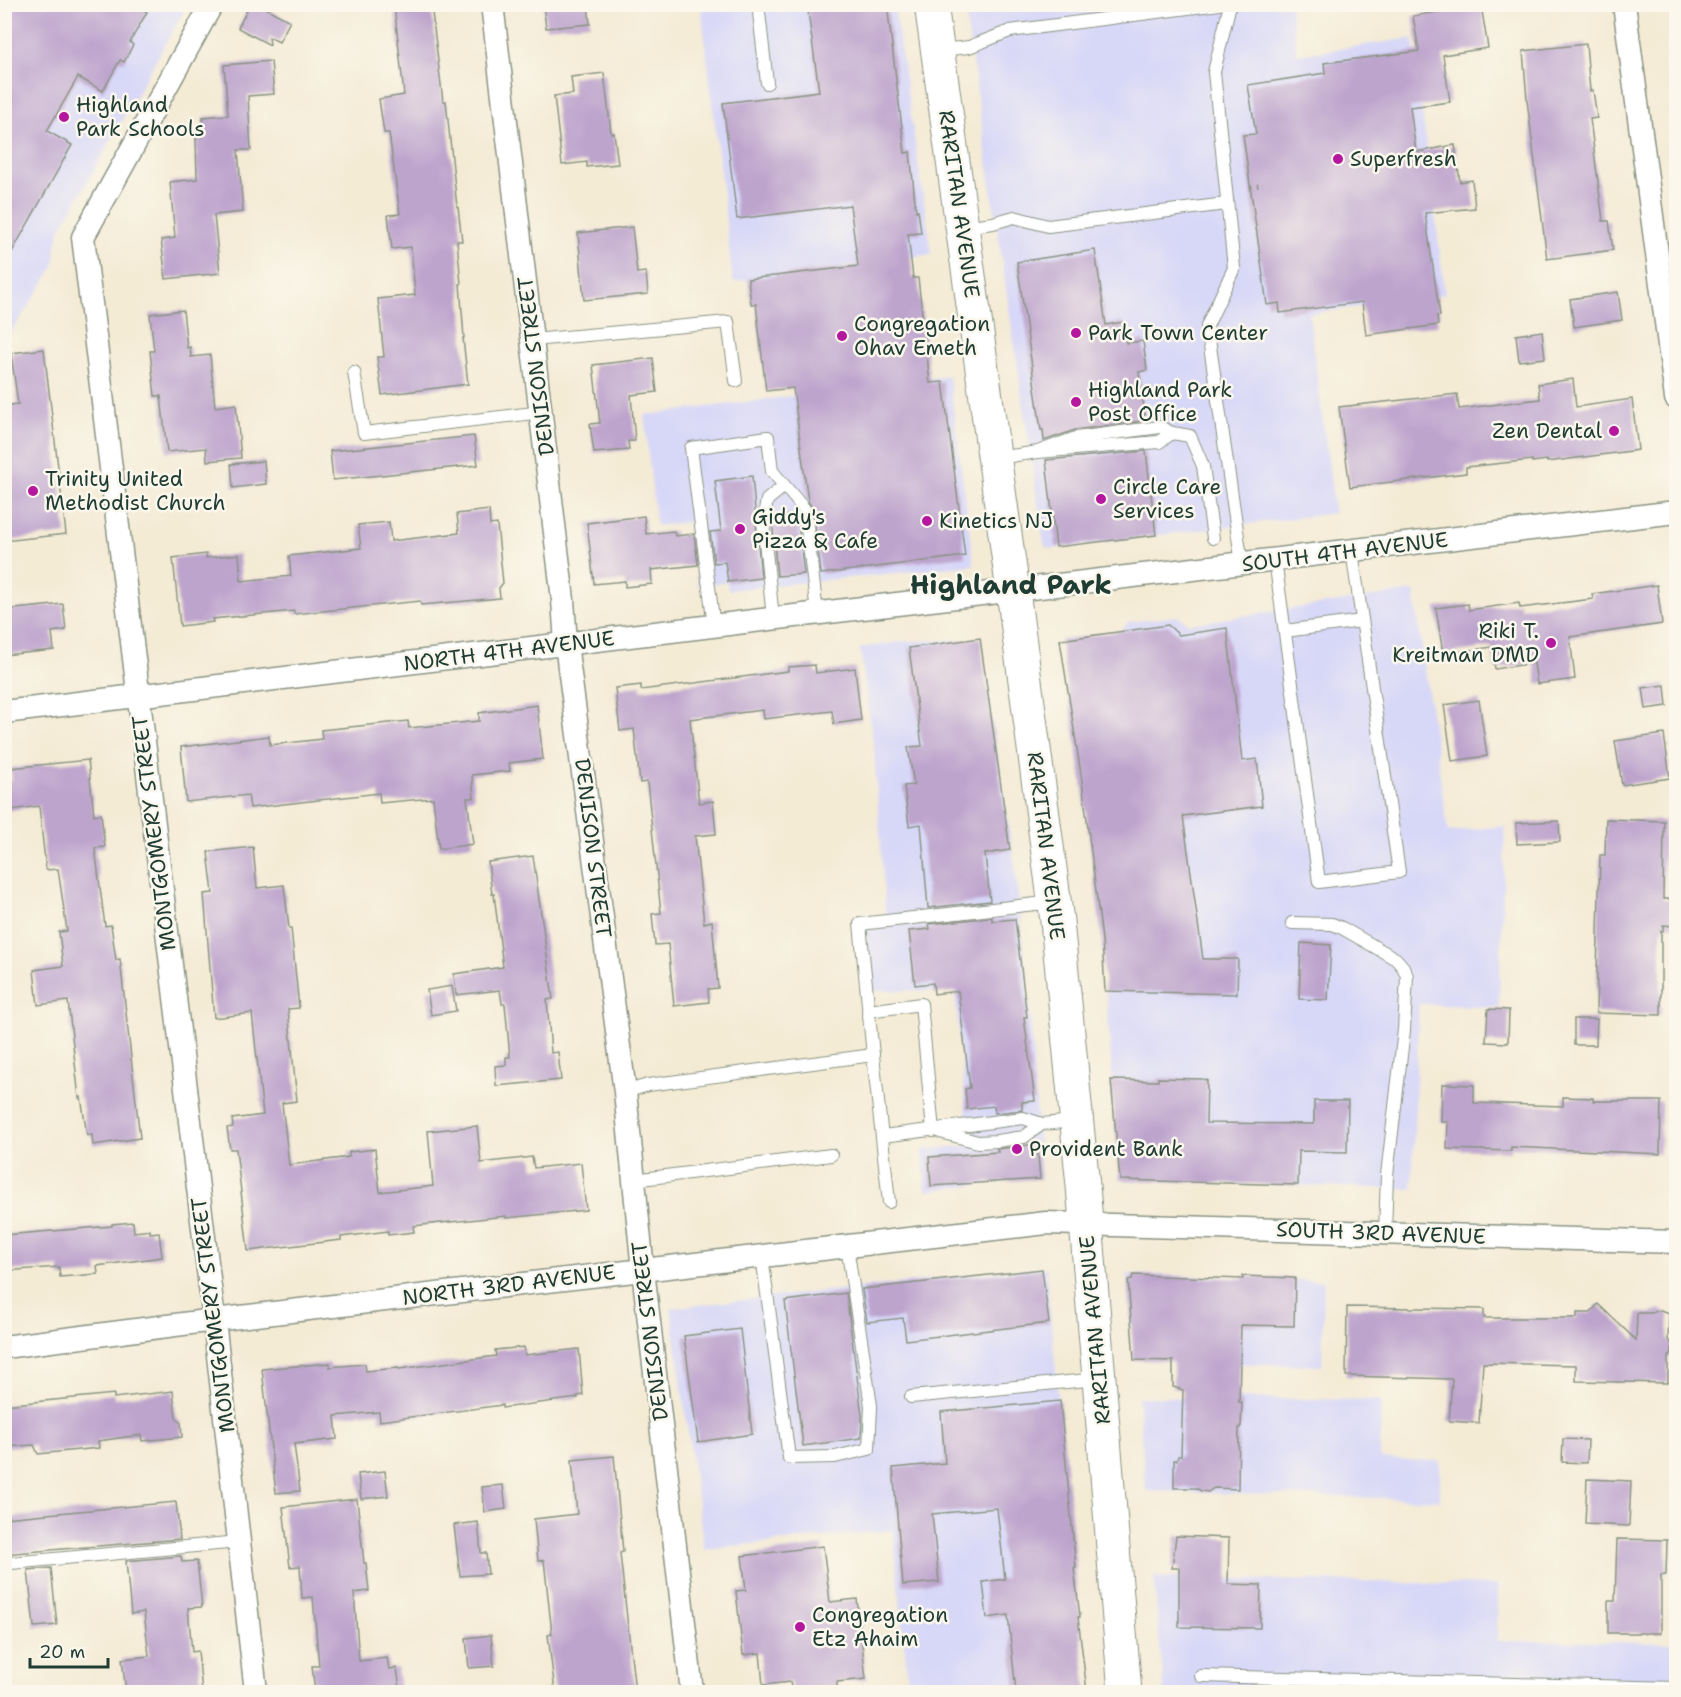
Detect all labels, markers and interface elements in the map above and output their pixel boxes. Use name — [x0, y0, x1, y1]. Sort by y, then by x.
place label: Highland Park Schools — [76, 91, 205, 143]
street label: RARITAN AVENUE — [932, 108, 986, 300]
marker: Highland Park Schools — [57, 110, 71, 124]
place label: Superfresh — [1350, 145, 1457, 173]
marker: Superfresh — [1331, 152, 1345, 166]
street label: DENISON STREET — [511, 275, 561, 457]
place label: Congregation Ohav Emeth — [854, 310, 990, 362]
place label: Park Town Center — [1088, 319, 1268, 347]
marker: Park Town Center — [1069, 326, 1083, 340]
marker: Congregation Ohav Emeth — [835, 329, 849, 343]
place label: Highland Park Post Office — [1088, 376, 1232, 428]
marker: Highland Park Post Office — [1069, 395, 1083, 409]
place label: Zen Dental — [1492, 417, 1603, 445]
marker: Zen Dental — [1607, 424, 1621, 438]
place label: Trinity United Methodist Church — [45, 465, 226, 517]
place label: Circle Care Services — [1113, 473, 1221, 525]
marker: Trinity United Methodist Church — [26, 484, 40, 498]
marker: Circle Care Services — [1094, 492, 1108, 506]
place label: Giddy's Pizza & Cafe — [752, 503, 878, 555]
place label: Kinetics NJ — [939, 507, 1053, 535]
marker: Kinetics NJ — [920, 514, 934, 528]
marker: Giddy's Pizza & Cafe — [733, 522, 747, 536]
street label: SOUTH 4TH AVENUE — [1240, 525, 1450, 579]
district label: Highland Park — [910, 566, 1112, 603]
place label: Riki T. Kreitman DMD — [1392, 617, 1539, 669]
street label: NORTH 4TH AVENUE — [402, 624, 616, 678]
marker: Riki T. Kreitman DMD — [1544, 636, 1558, 650]
street label: MONTGOMERY STREET — [126, 714, 182, 952]
street label: RARITAN AVENUE — [1021, 750, 1071, 942]
street label: DENISON STREET — [568, 757, 618, 939]
place label: Provident Bank — [1029, 1135, 1183, 1163]
marker: Provident Bank — [1010, 1142, 1024, 1156]
street label: MONTGOMERY STREET — [185, 1196, 241, 1434]
street label: SOUTH 3RD AVENUE — [1276, 1215, 1486, 1251]
street label: RARITAN AVENUE — [1073, 1234, 1117, 1426]
street label: DENISON STREET — [625, 1240, 675, 1422]
street label: NORTH 3RD AVENUE — [401, 1258, 617, 1312]
place label: Congregation Etz Ahaim — [812, 1601, 948, 1653]
marker: Congregation Etz Ahaim — [793, 1620, 807, 1634]
scale bar — [30, 1631, 108, 1669]
text: 20 m — [39, 1640, 85, 1664]

